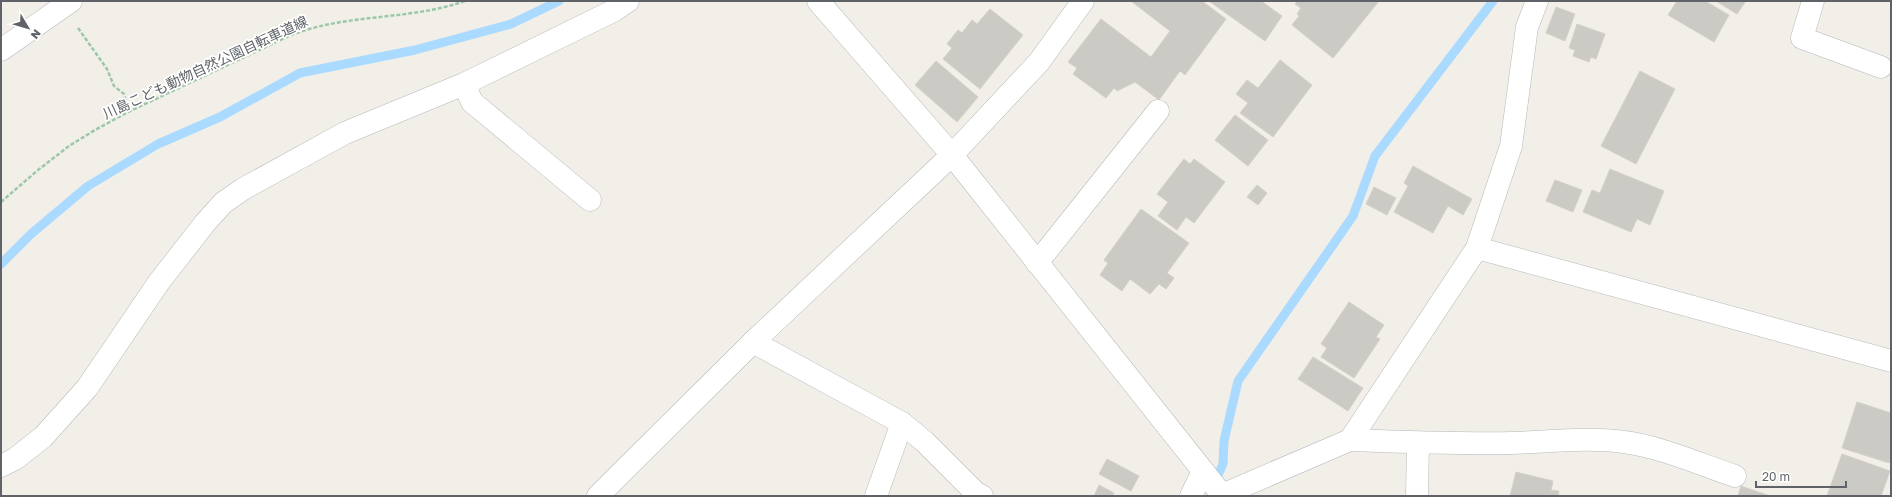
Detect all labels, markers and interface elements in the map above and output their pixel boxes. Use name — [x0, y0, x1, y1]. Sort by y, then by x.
north arrow — [8, 8, 48, 48]
street label: 川島こども動物自然公園自転車道線 — [100, 12, 310, 122]
text: N — [29, 27, 44, 42]
scale bar — [1756, 463, 1846, 489]
text: 20 m — [1762, 469, 1790, 484]

